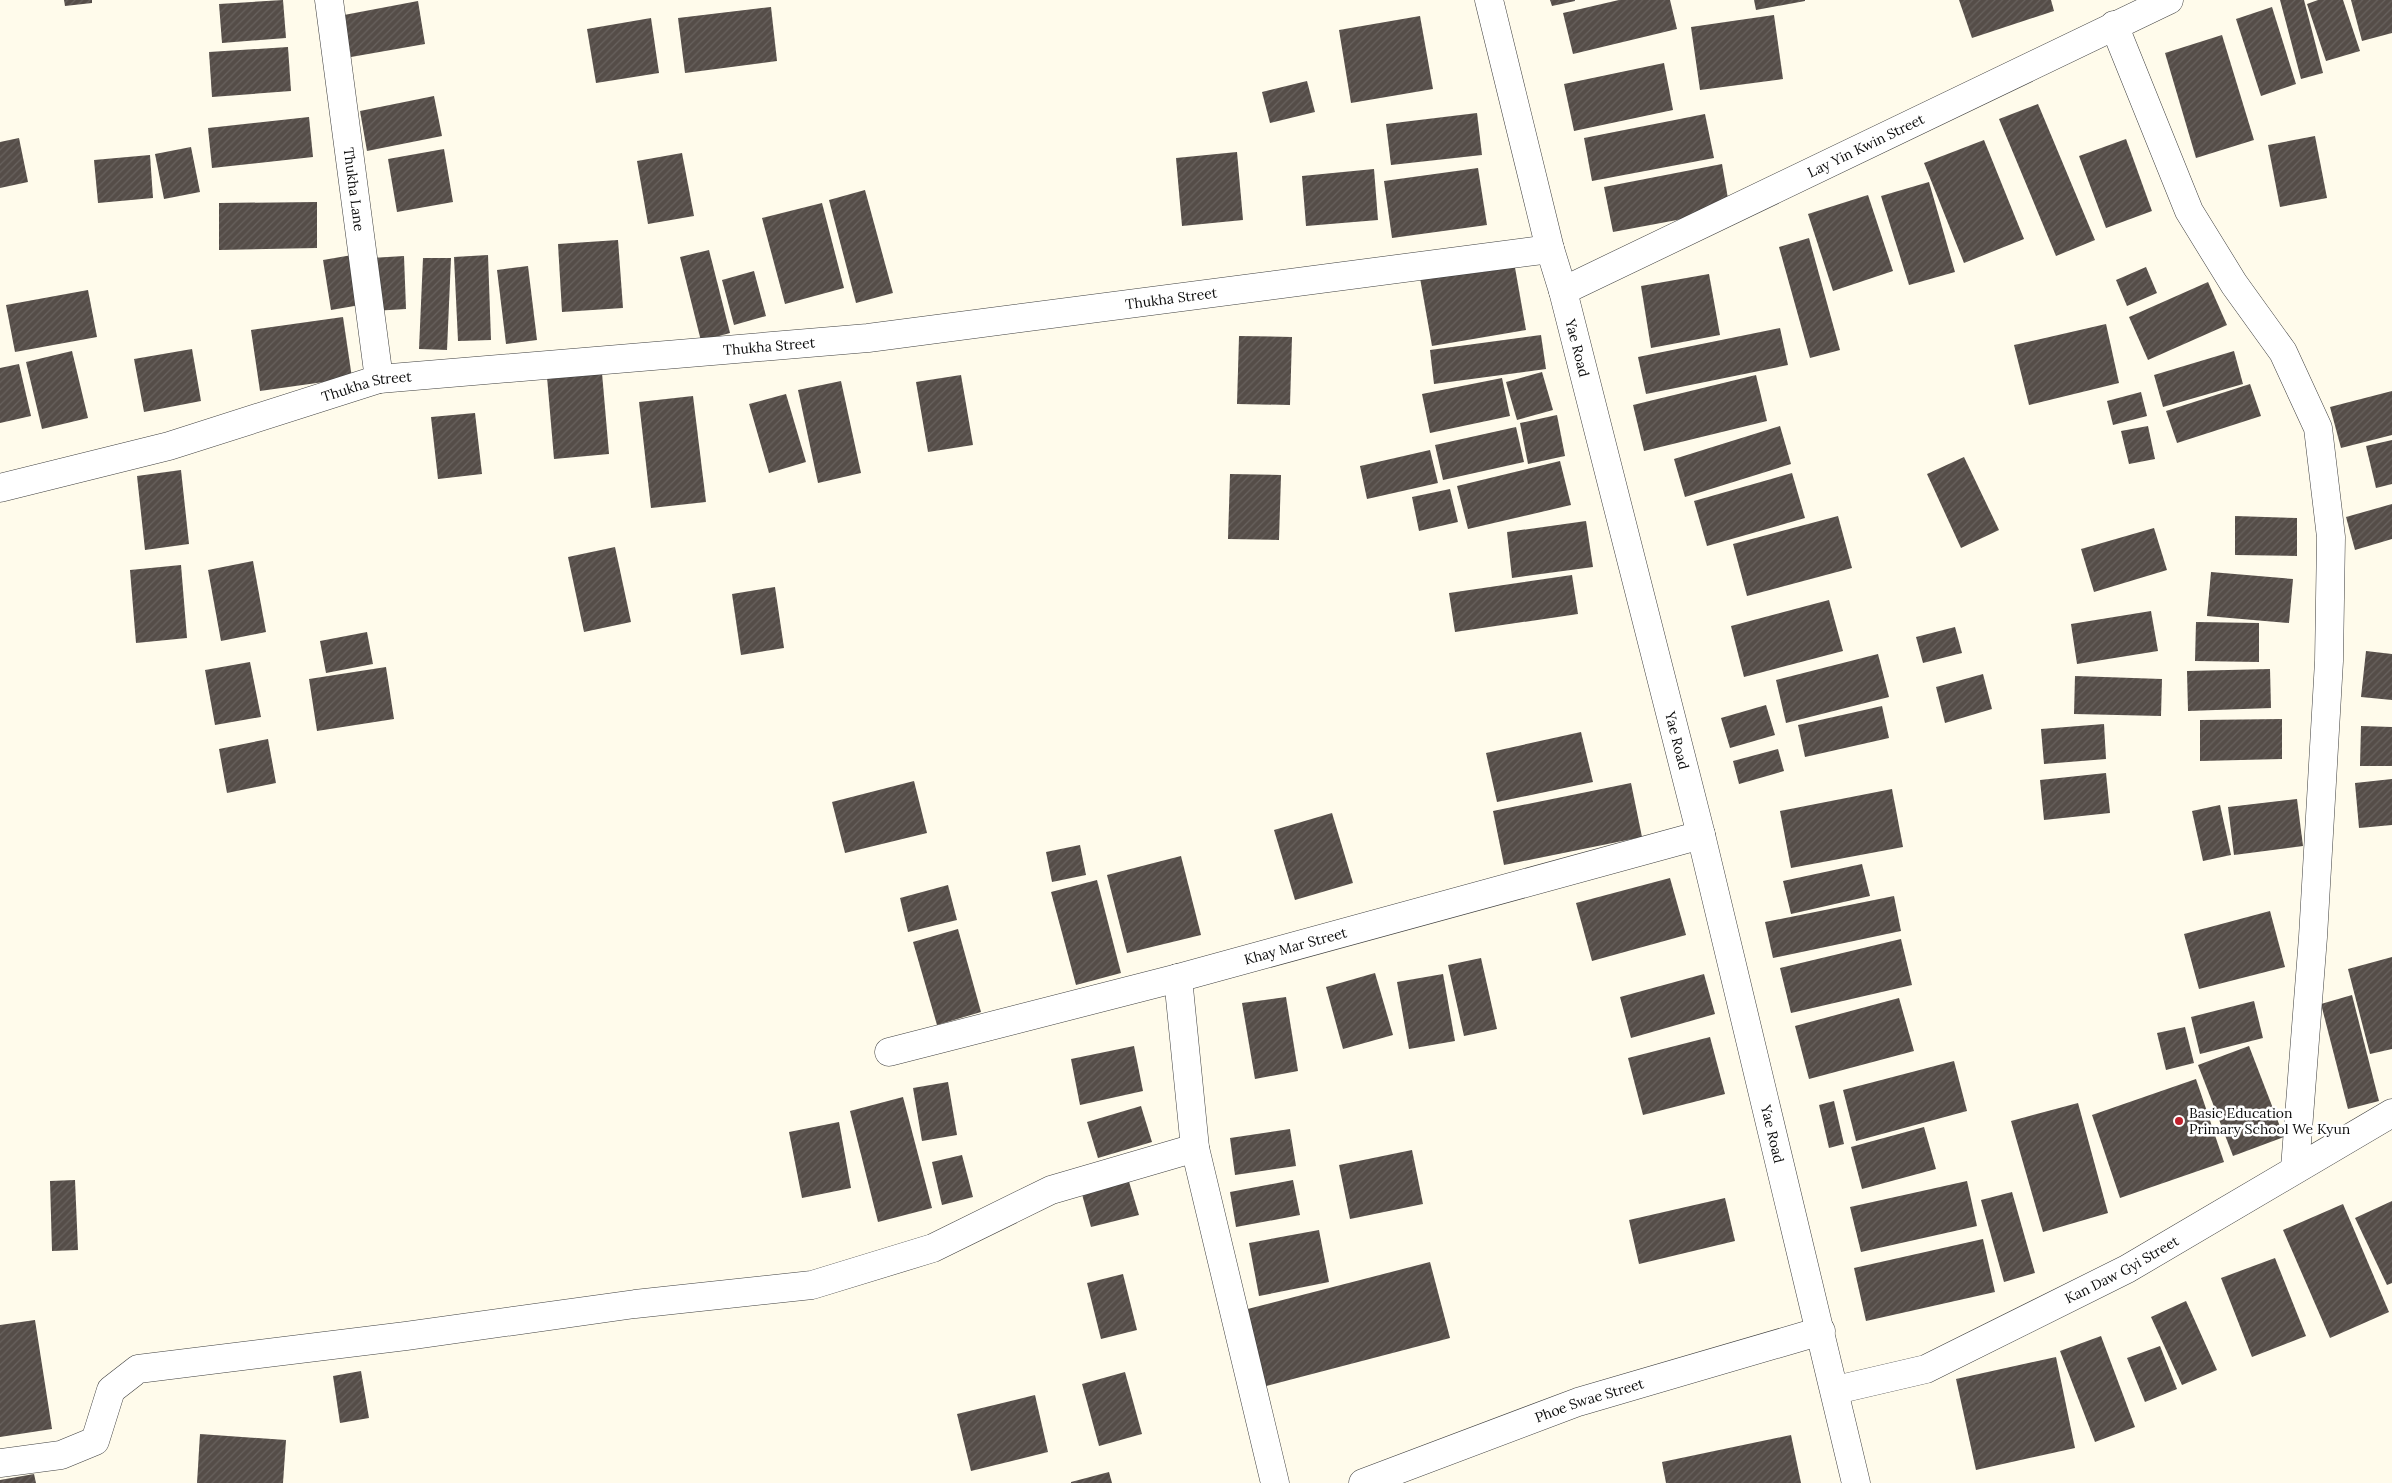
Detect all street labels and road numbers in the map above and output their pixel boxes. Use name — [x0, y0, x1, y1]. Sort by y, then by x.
street label: Lay Yin Kwin Street — [1805, 110, 1928, 181]
street label: Thukha Lane — [340, 146, 368, 233]
street label: Thukha Street — [1124, 283, 1219, 313]
street label: Yae Road — [1561, 316, 1593, 379]
street label: Thukha Street — [722, 333, 816, 359]
street label: Thukha Street — [319, 367, 413, 406]
street label: Yae Road — [1661, 709, 1693, 771]
street label: Khay Mar Street — [1242, 923, 1349, 969]
street label: Yae Road — [1757, 1102, 1788, 1165]
street label: Kan Daw Gyi Street — [2062, 1231, 2182, 1307]
street label: Phoe Swae Street — [1532, 1374, 1646, 1426]

